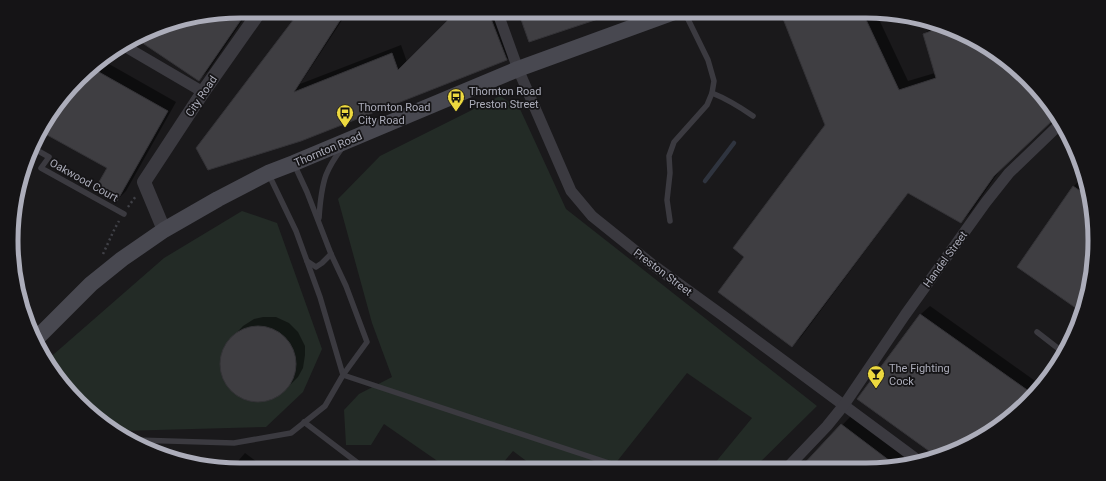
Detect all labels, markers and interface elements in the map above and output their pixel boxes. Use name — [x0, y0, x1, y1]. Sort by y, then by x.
street label: City Road — [183, 73, 220, 119]
place label: Thornton Road Preston Street — [469, 85, 542, 111]
bus stop icon: Thornton Road Preston Street — [446, 87, 466, 112]
place label: Thornton Road City Road — [358, 101, 431, 127]
bus stop icon: Thornton Road City Road — [335, 103, 355, 128]
street label: Thornton Road — [292, 129, 364, 170]
street label: Oakwood Court — [47, 156, 120, 205]
street label: Handel Street — [921, 228, 970, 290]
street label: Preston Street — [631, 246, 695, 299]
place label: The Fighting Cock — [889, 362, 950, 388]
bar icon: The Fighting Cock — [866, 364, 886, 389]

